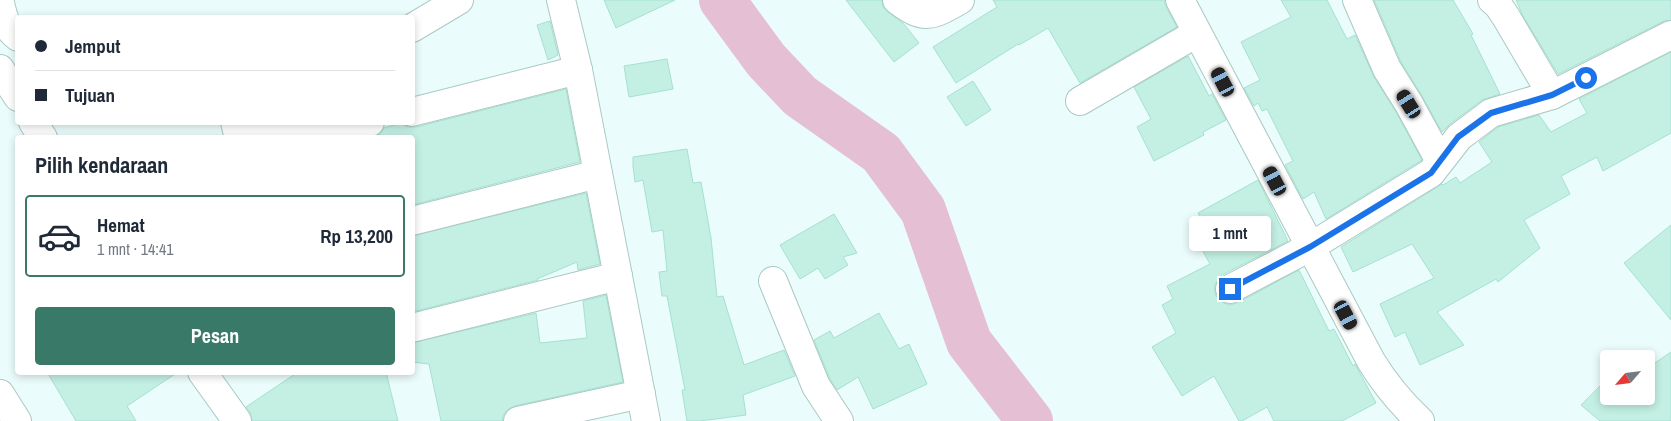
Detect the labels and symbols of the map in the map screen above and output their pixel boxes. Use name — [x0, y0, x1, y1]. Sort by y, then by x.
car — [1209, 65, 1236, 99]
route start — [1575, 67, 1597, 89]
car — [1394, 87, 1423, 121]
car — [1261, 164, 1288, 198]
callout: 1 mnt — [1189, 216, 1271, 252]
route end — [1219, 278, 1241, 300]
car — [1332, 298, 1359, 332]
north arrow — [1600, 350, 1655, 405]

